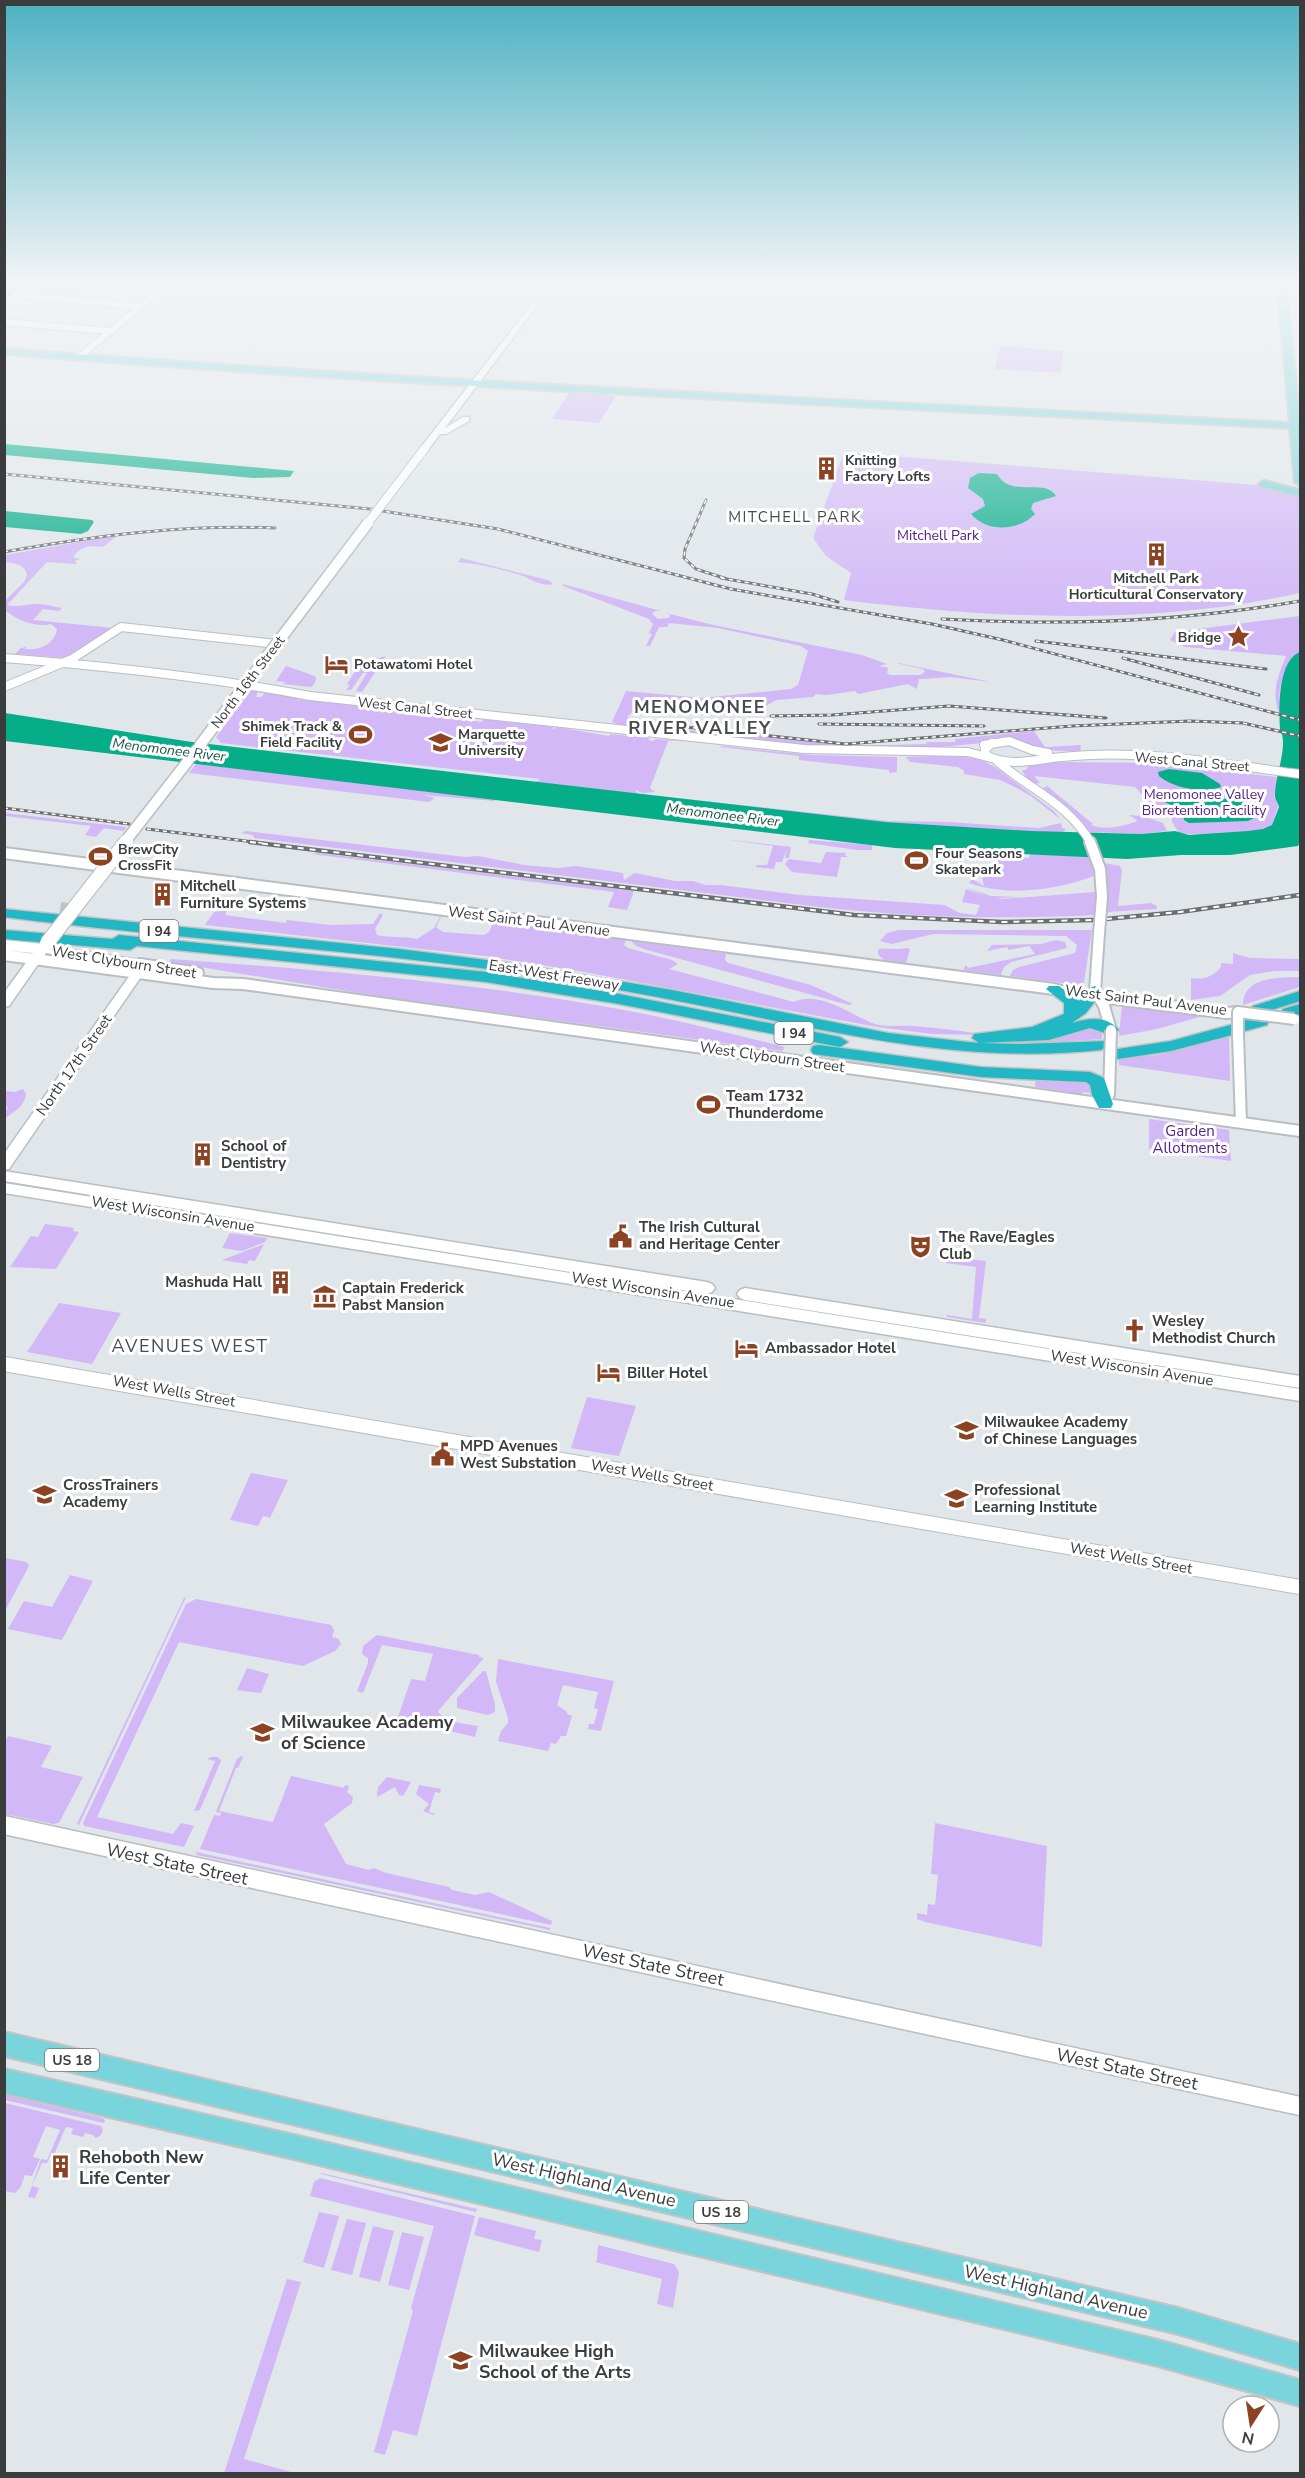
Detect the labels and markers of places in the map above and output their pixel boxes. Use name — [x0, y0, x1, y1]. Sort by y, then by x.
place label: Knitting Factory Lofts — [845, 451, 930, 486]
building icon: Knitting Factory Lofts — [814, 455, 840, 481]
building icon: Mitchell Park Horticultural Conservatory — [1143, 541, 1169, 567]
place label: Mitchell Park Horticultural Conservatory — [1069, 569, 1244, 604]
place icon: Bridge — [1226, 624, 1252, 650]
place label: Bridge — [1178, 628, 1221, 647]
hotel icon: Potawatomi Hotel — [323, 651, 349, 677]
place label: Potawatomi Hotel — [354, 655, 473, 674]
place label: Shimek Track & Field Facility — [242, 717, 343, 752]
sports icon: Shimek Track & Field Facility — [347, 721, 373, 747]
place label: Marquette University — [458, 725, 526, 760]
school or university icon: Marquette University — [427, 729, 453, 755]
place label: BrewCity CrossFit — [118, 840, 179, 875]
sports icon: BrewCity CrossFit — [87, 844, 113, 870]
place label: Four Seasons Skatepark — [935, 844, 1022, 879]
sports icon: Four Seasons Skatepark — [904, 848, 930, 874]
place label: Mitchell Furniture Systems — [180, 876, 306, 913]
building icon: Mitchell Furniture Systems — [149, 882, 175, 908]
place label: Team 1732 Thunderdome — [726, 1086, 823, 1123]
sports icon: Team 1732 Thunderdome — [695, 1092, 721, 1118]
place label: School of Dentistry — [221, 1136, 287, 1173]
building icon: School of Dentistry — [190, 1142, 216, 1168]
place label: The Irish Cultural and Heritage Center — [639, 1217, 780, 1254]
public building icon: The Irish Cultural and Heritage Center — [608, 1223, 634, 1249]
place label: The Rave/Eagles Club — [939, 1227, 1055, 1264]
theatre icon: The Rave/Eagles Club — [908, 1233, 934, 1259]
building icon: Mashuda Hall — [267, 1269, 293, 1295]
place label: Mashuda Hall — [165, 1272, 262, 1292]
place label: Captain Frederick Pabst Mansion — [342, 1278, 465, 1315]
museum icon: Captain Frederick Pabst Mansion — [311, 1284, 337, 1310]
place label: Wesley Methodist Church — [1152, 1311, 1275, 1348]
church icon: Wesley Methodist Church — [1121, 1317, 1147, 1343]
hotel icon: Ambassador Hotel — [734, 1335, 760, 1361]
place label: Ambassador Hotel — [765, 1338, 896, 1358]
hotel icon: Biller Hotel — [596, 1360, 622, 1386]
place label: Biller Hotel — [627, 1363, 708, 1383]
place label: Milwaukee Academy of Chinese Languages — [984, 1412, 1137, 1449]
school or university icon: Milwaukee Academy of Chinese Languages — [953, 1418, 979, 1444]
place label: MPD Avenues West Substation — [460, 1436, 576, 1473]
public building icon: MPD Avenues West Substation — [429, 1442, 455, 1468]
place label: CrossTrainers Academy — [63, 1475, 158, 1512]
place label: Professional Learning Institute — [974, 1480, 1097, 1517]
school or university icon: CrossTrainers Academy — [32, 1481, 58, 1507]
school or university icon: Professional Learning Institute — [943, 1486, 969, 1512]
place label: Milwaukee Academy of Science — [281, 1710, 454, 1755]
school or university icon: Milwaukee Academy of Science — [250, 1719, 276, 1745]
place label: Rehoboth New Life Center — [79, 2145, 204, 2190]
building icon: Rehoboth New Life Center — [48, 2154, 74, 2180]
place label: Milwaukee High School of the Arts — [479, 2339, 631, 2384]
school or university icon: Milwaukee High School of the Arts — [448, 2348, 474, 2374]

